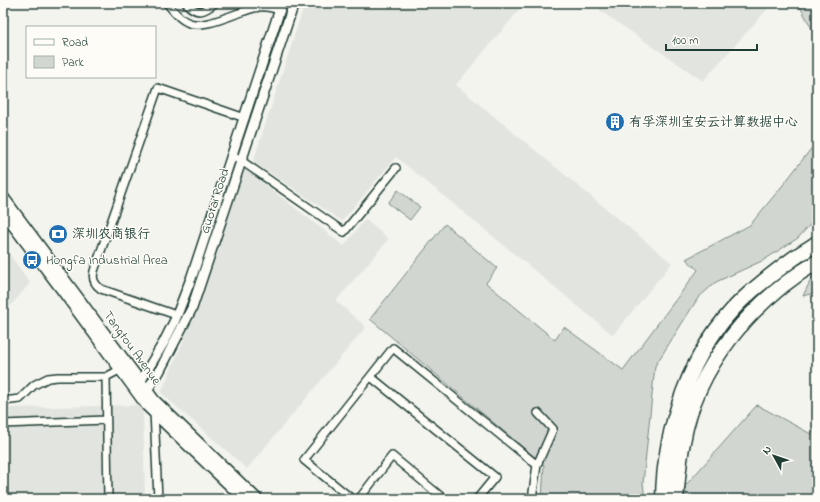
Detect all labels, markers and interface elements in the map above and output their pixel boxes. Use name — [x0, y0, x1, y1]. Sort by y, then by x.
legend — [26, 26, 156, 78]
scale bar — [666, 26, 757, 52]
text: 100 m — [672, 32, 699, 50]
text: Road — [62, 34, 88, 52]
text: Park — [62, 54, 84, 72]
building icon: 有孚深圳宝安云计算数据中心 — [604, 111, 626, 133]
place label: 有孚深圳宝安云计算数据中心 — [629, 113, 798, 132]
street label: Guotai Road — [196, 165, 235, 236]
bank icon: 深圳农商银行 — [47, 223, 69, 245]
place label: 深圳农商银行 — [72, 225, 150, 244]
bus stop icon: Hongfa Industrial Area — [21, 249, 43, 271]
place label: Hongfa Industrial Area — [46, 251, 168, 271]
street label: Tangtou Avenue — [98, 307, 165, 390]
north arrow — [754, 436, 794, 476]
text: N — [759, 442, 776, 458]

